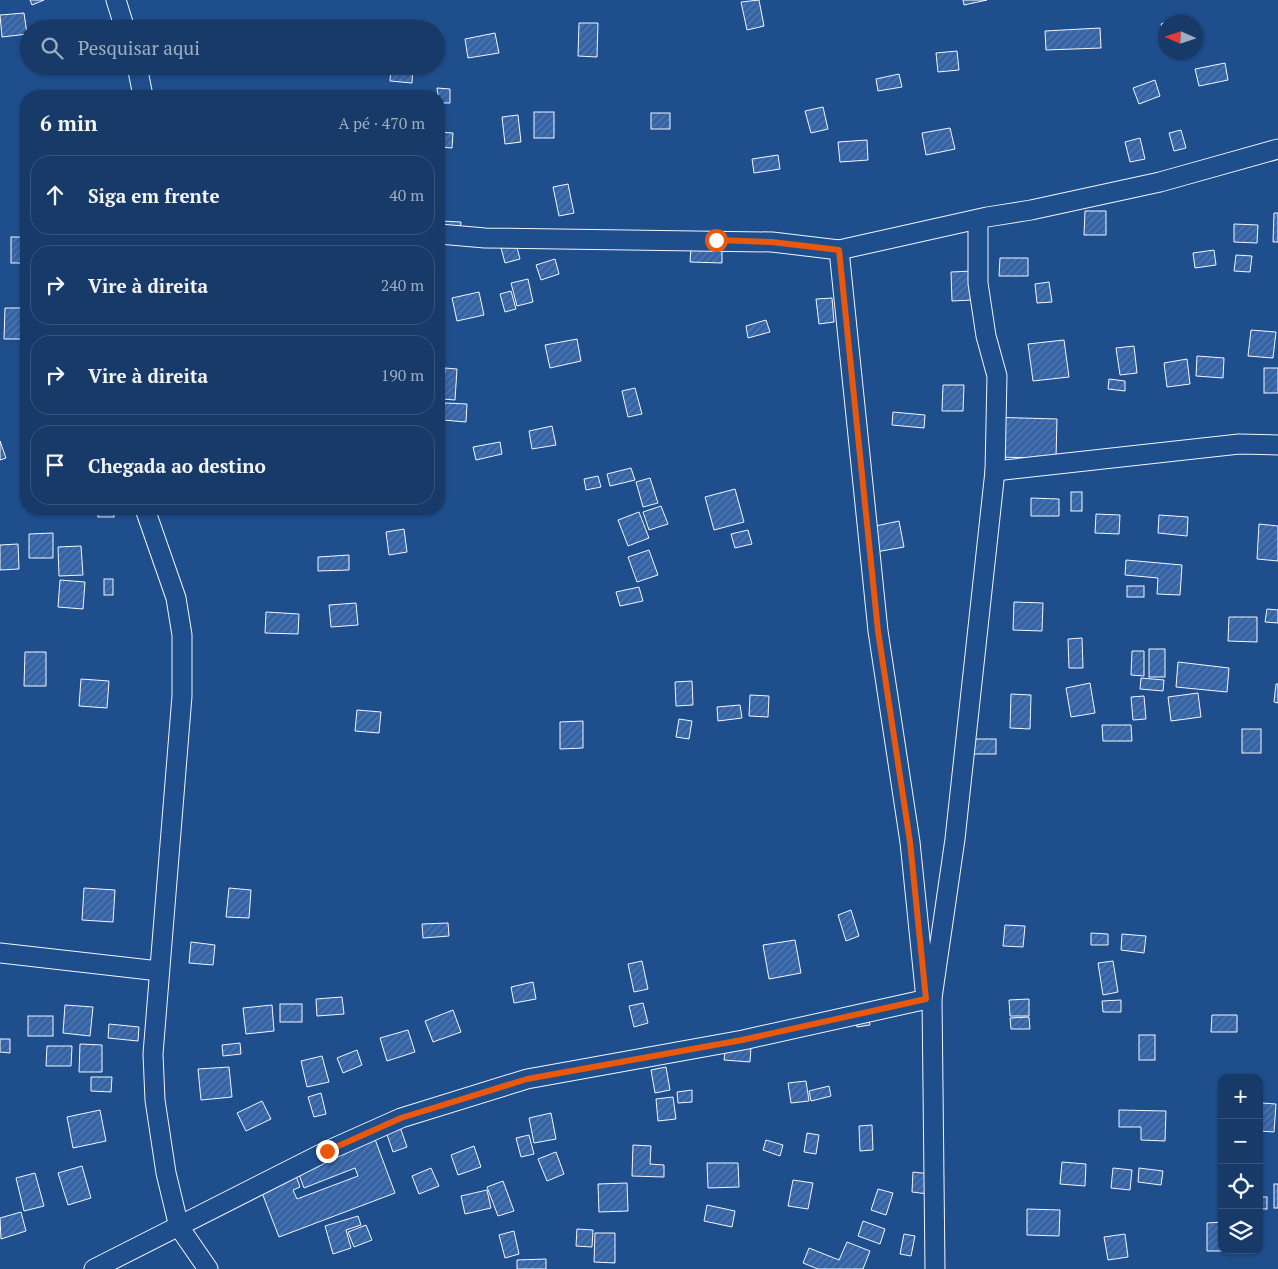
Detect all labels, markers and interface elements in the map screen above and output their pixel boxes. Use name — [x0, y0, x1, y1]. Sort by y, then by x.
north arrow — [1158, 15, 1203, 60]
search box — [20, 20, 445, 75]
icon: search — [38, 34, 66, 62]
text: Pesquisar aqui — [78, 35, 200, 60]
text: 6 min — [40, 109, 97, 137]
text: A pé · 470 m — [338, 112, 425, 134]
icon: ahead — [41, 181, 69, 209]
text: Siga em frente — [88, 183, 220, 208]
text: 40 m — [389, 184, 424, 206]
route start — [705, 229, 728, 252]
icon: right — [41, 271, 69, 299]
text: Vire à direita — [88, 273, 208, 298]
text: 240 m — [381, 274, 424, 296]
icon: right — [41, 361, 69, 389]
text: Vire à direita — [88, 363, 208, 388]
text: 190 m — [381, 364, 424, 386]
icon: arrive — [41, 451, 69, 479]
text: Chegada ao destino — [88, 453, 266, 478]
map controls — [1218, 1074, 1263, 1254]
button: + — [1218, 1074, 1263, 1119]
button: − — [1218, 1119, 1263, 1164]
route end — [316, 1140, 339, 1163]
button: locate — [1218, 1164, 1263, 1209]
button: layers — [1218, 1209, 1263, 1254]

